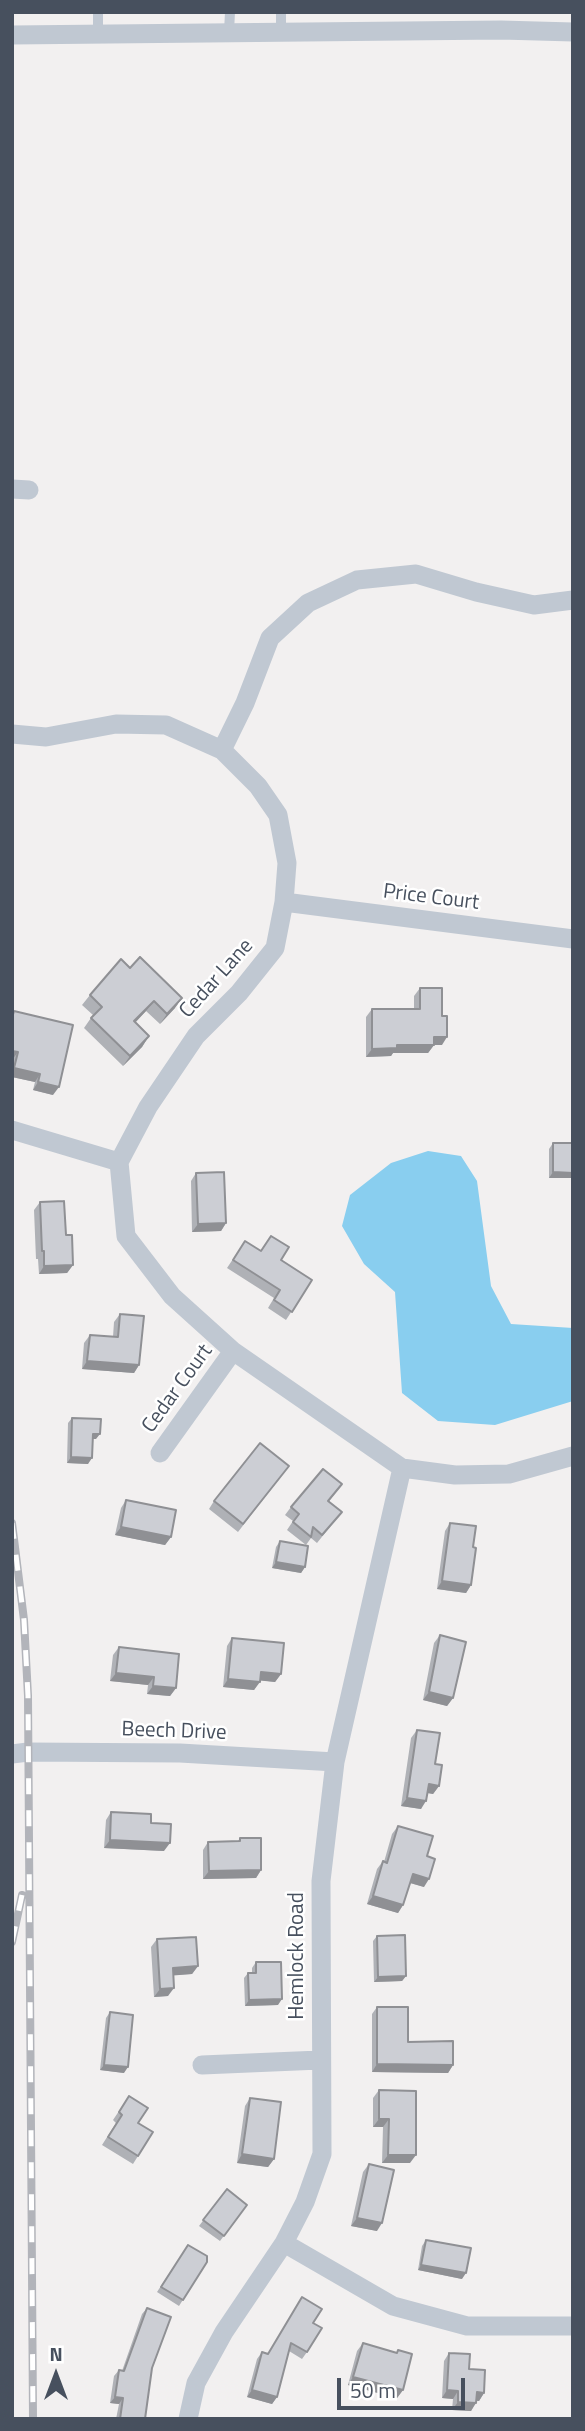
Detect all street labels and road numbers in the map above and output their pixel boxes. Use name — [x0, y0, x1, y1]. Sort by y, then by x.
street label: Price Court — [381, 880, 481, 916]
street label: Cedar Lane — [175, 934, 259, 1024]
street label: Cedar Court — [137, 1340, 219, 1438]
street label: Beech Drive — [121, 1718, 227, 1746]
street label: Hemlock Road — [285, 1892, 311, 2020]

